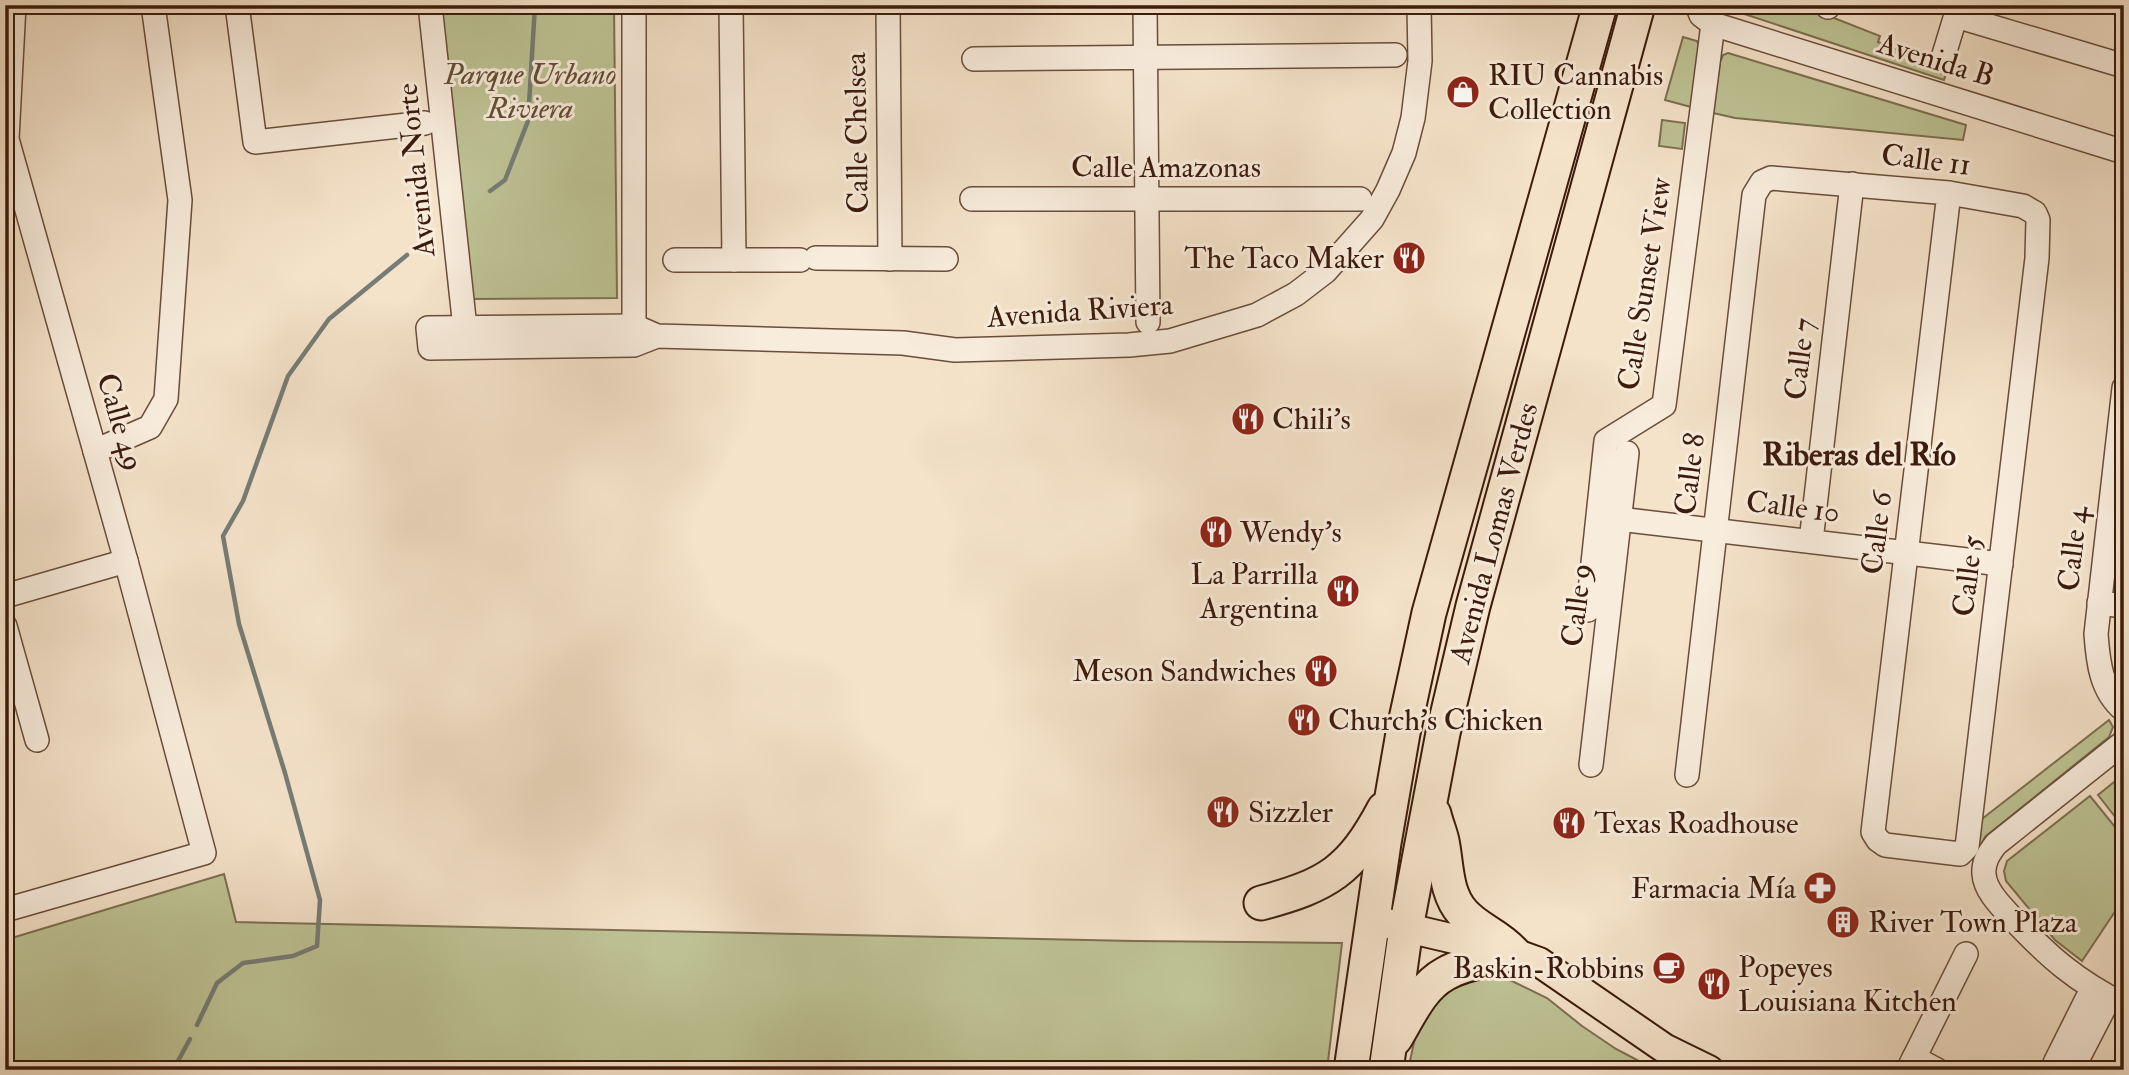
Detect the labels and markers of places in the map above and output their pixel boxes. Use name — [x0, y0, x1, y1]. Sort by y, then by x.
place label: RIU Cannabis Collection — [1488, 57, 1663, 128]
shop icon: RIU Cannabis Collection — [1444, 73, 1482, 111]
restaurant icon: The Taco Maker — [1390, 239, 1428, 277]
place label: The Taco Maker — [1184, 240, 1384, 277]
restaurant icon: Chili's — [1229, 400, 1267, 438]
place label: Chili's — [1272, 401, 1351, 438]
restaurant icon: Wendy's — [1197, 513, 1235, 551]
place label: Wendy's — [1239, 514, 1342, 551]
place label: La Parrilla Argentina — [1190, 556, 1319, 627]
restaurant icon: La Parrilla Argentina — [1324, 572, 1362, 610]
restaurant icon: Meson Sandwiches — [1302, 652, 1340, 690]
place label: Meson Sandwiches — [1072, 653, 1296, 690]
restaurant icon: Church's Chicken — [1285, 701, 1323, 739]
place label: Church's Chicken — [1328, 702, 1543, 739]
restaurant icon: Sizzler — [1204, 793, 1242, 831]
place label: Sizzler — [1248, 794, 1333, 831]
restaurant icon: Texas Roadhouse — [1550, 804, 1588, 842]
place label: Texas Roadhouse — [1594, 805, 1799, 842]
pharmacy icon: Farmacia Mía — [1801, 869, 1839, 907]
place label: Farmacia Mía — [1631, 870, 1797, 907]
building icon: River Town Plaza — [1824, 903, 1862, 941]
place label: River Town Plaza — [1868, 904, 2078, 941]
cafe icon: Baskin-Robbins — [1650, 949, 1688, 987]
place label: Popeyes Louisiana Kitchen — [1738, 949, 1957, 1020]
place label: Baskin-Robbins — [1453, 950, 1644, 987]
restaurant icon: Popeyes Louisiana Kitchen — [1695, 965, 1733, 1003]

